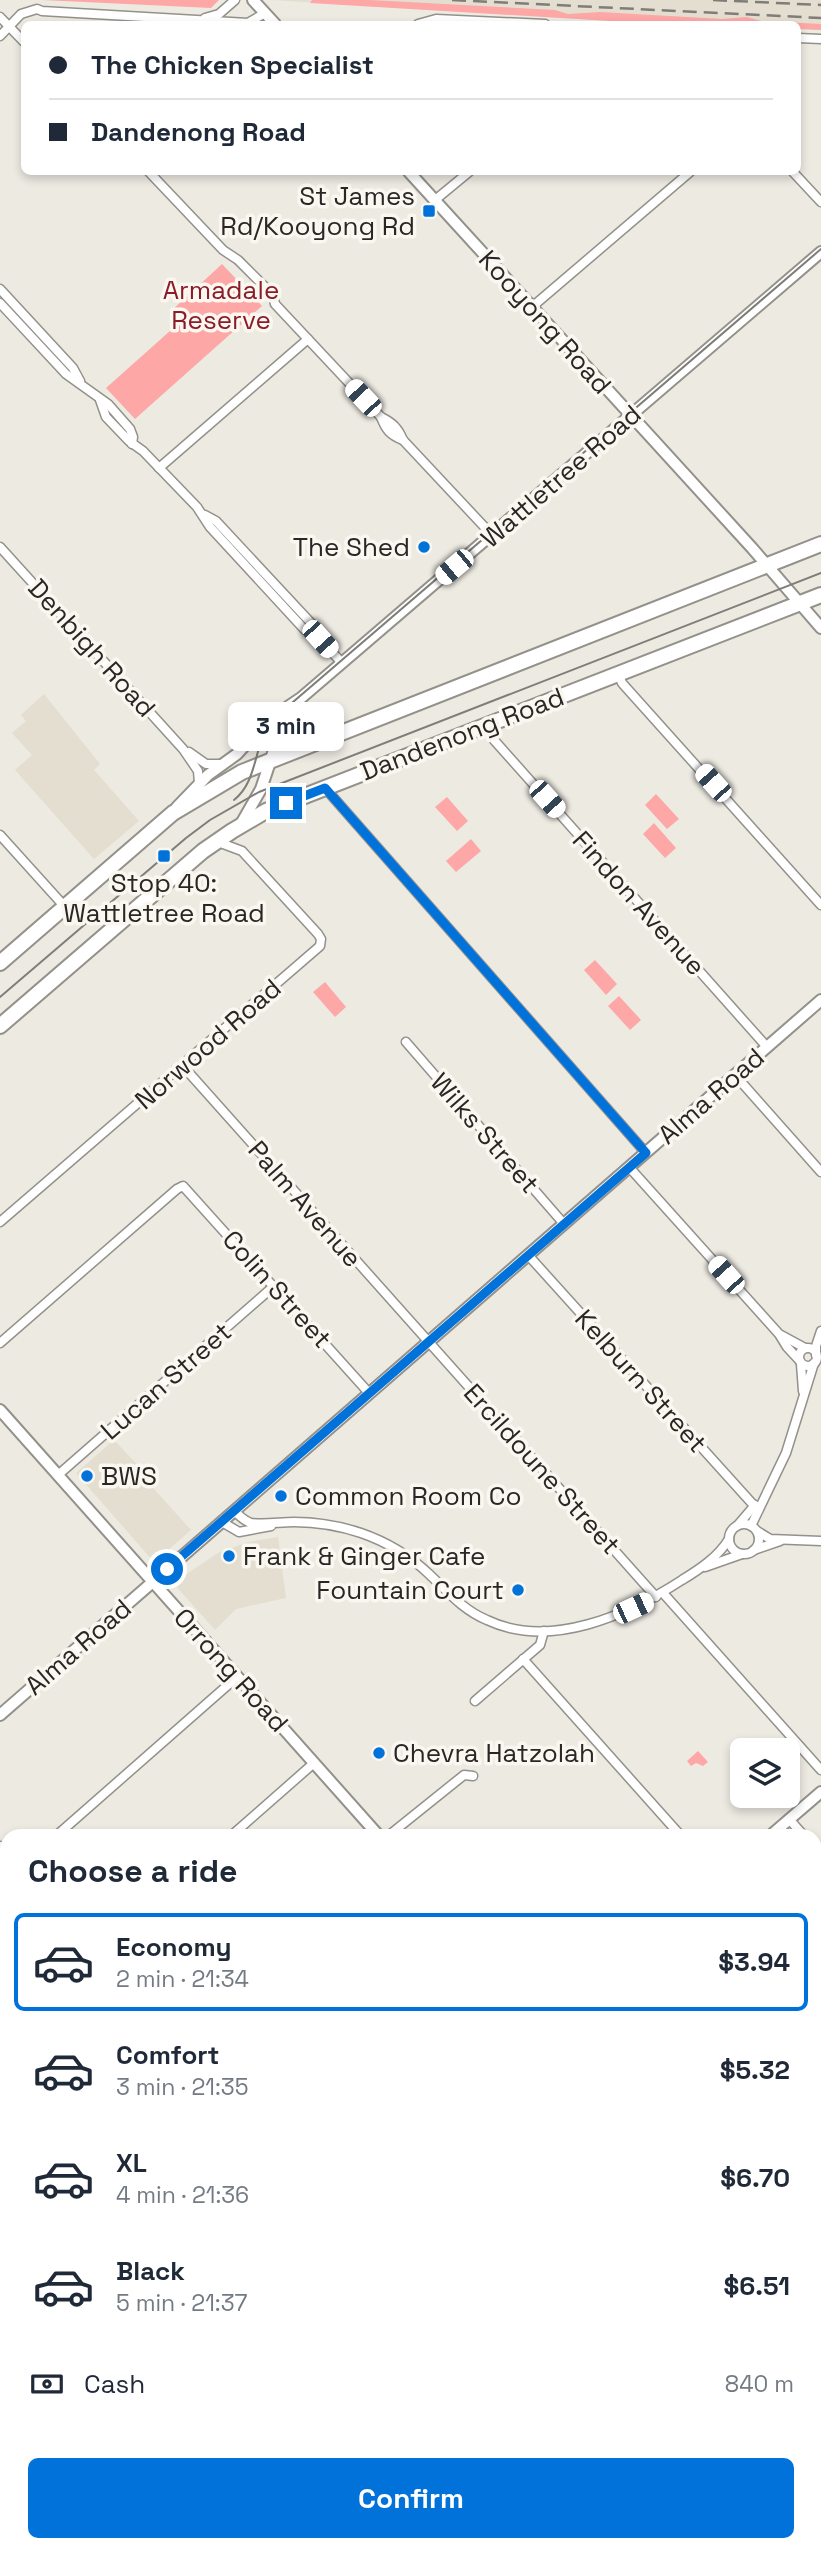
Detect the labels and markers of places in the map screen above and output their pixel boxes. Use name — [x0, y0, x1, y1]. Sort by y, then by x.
place label: St James Rd/Kooyong Rd — [220, 179, 415, 243]
marker: St James Rd/Kooyong Rd — [421, 203, 437, 219]
place label: The Shed — [293, 530, 410, 564]
marker: The Shed — [416, 539, 432, 555]
marker: Stop 40: Wattletree Road — [156, 848, 172, 864]
place label: Stop 40: Wattletree Road — [63, 866, 265, 930]
place label: BWS — [101, 1459, 157, 1493]
marker: BWS — [79, 1468, 95, 1484]
place label: Common Room Co — [295, 1479, 522, 1513]
marker: Common Room Co — [273, 1488, 289, 1504]
place label: Frank & Ginger Cafe — [243, 1539, 485, 1573]
marker: Frank & Ginger Cafe — [221, 1548, 237, 1564]
place label: Fountain Court — [316, 1573, 504, 1607]
marker: Fountain Court — [510, 1582, 526, 1598]
place label: Chevra Hatzolah — [393, 1736, 595, 1770]
marker: Chevra Hatzolah — [371, 1745, 387, 1761]

